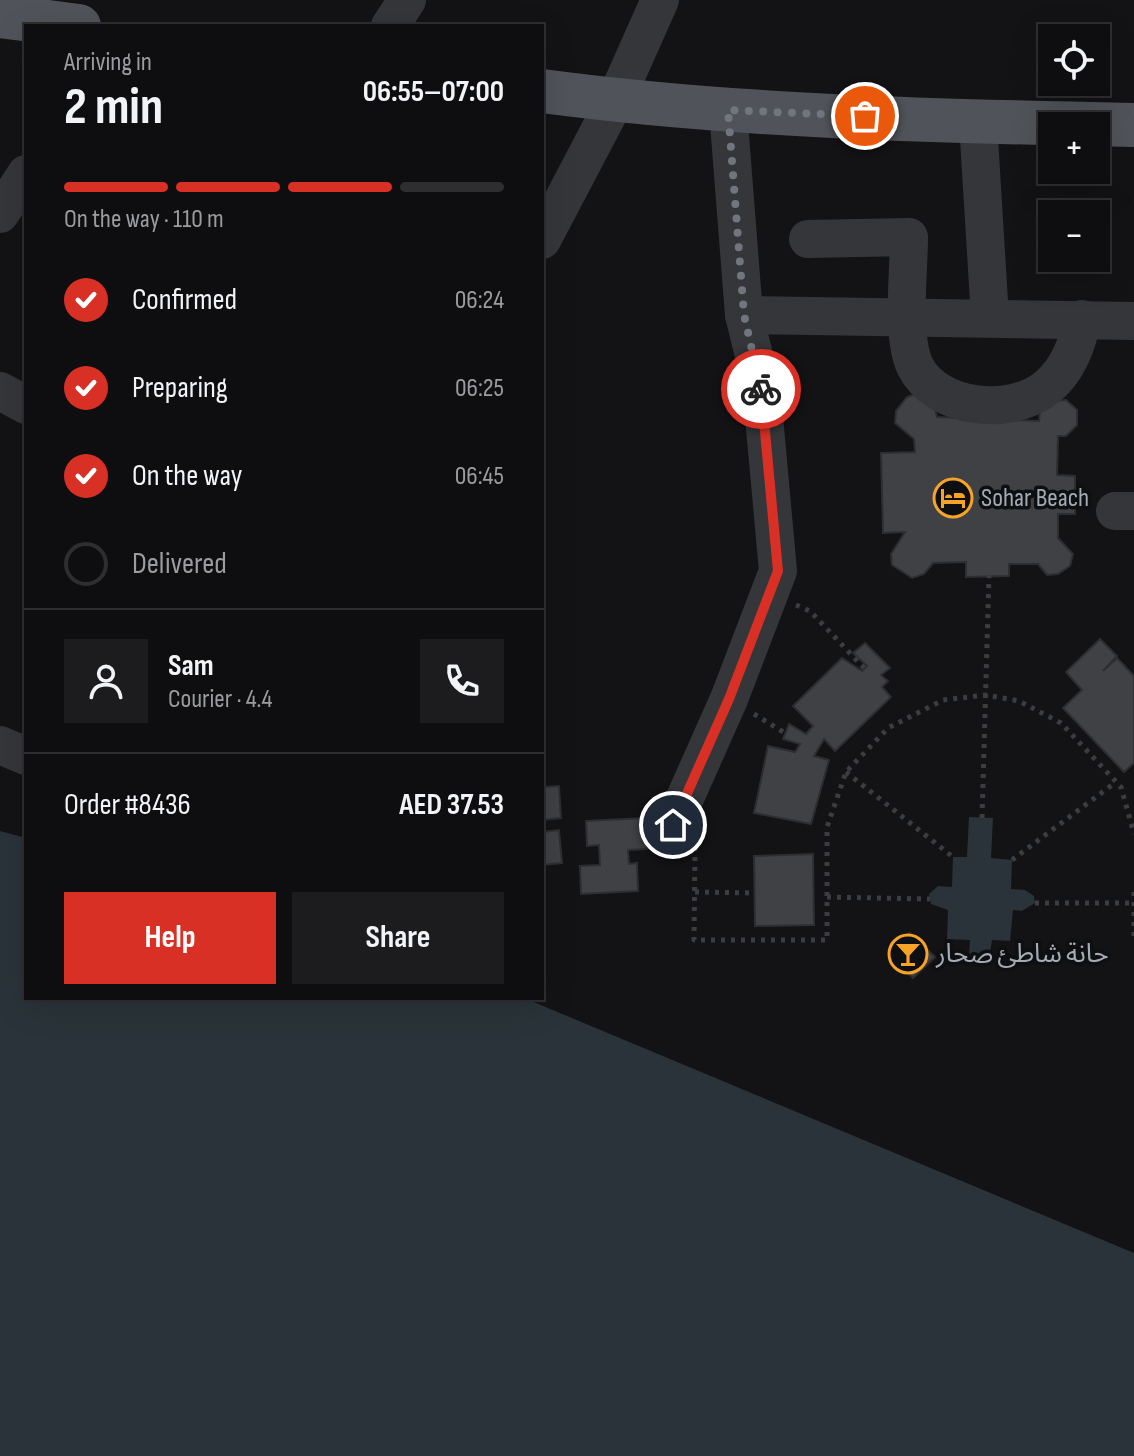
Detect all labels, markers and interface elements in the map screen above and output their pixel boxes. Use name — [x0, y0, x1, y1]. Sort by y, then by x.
map controls — [1038, 24, 1110, 272]
button: locate — [1038, 24, 1110, 96]
text: Arriving in — [64, 47, 152, 78]
text: 06:55–07:00 — [363, 74, 504, 110]
text: 2 min — [64, 76, 163, 139]
pin — [831, 82, 899, 150]
icon: bag — [843, 94, 887, 138]
button: + — [1038, 112, 1110, 184]
button: − — [1038, 200, 1110, 272]
text: On the way · 110 m — [64, 204, 224, 235]
icon: check — [64, 278, 108, 322]
text: Confirmed — [132, 282, 237, 318]
text: 06:24 — [455, 285, 504, 316]
courier — [721, 349, 801, 429]
icon: check — [64, 366, 108, 410]
icon: bike — [739, 367, 783, 411]
text: Preparing — [132, 370, 228, 406]
text: 06:25 — [455, 373, 504, 404]
icon: check — [64, 454, 108, 498]
text: On the way — [132, 458, 242, 494]
text: 06:45 — [455, 461, 504, 492]
hotel icon: Sohar Beach — [932, 477, 974, 519]
place label: Sohar Beach — [981, 483, 1089, 514]
text: Delivered — [132, 546, 227, 582]
button: person — [64, 639, 148, 723]
button: phone — [420, 639, 504, 723]
text: Sam — [168, 648, 214, 684]
text: Courier · 4.4 — [168, 684, 272, 715]
text: Order #8436 — [64, 787, 191, 823]
text: AED 37.53 — [399, 787, 504, 823]
pin — [639, 791, 707, 859]
icon: home — [651, 803, 695, 847]
button: Help — [64, 892, 276, 984]
button: Share — [292, 892, 504, 984]
bar icon: حانة شاطئ صحار — [887, 933, 929, 975]
place label: حانة شاطئ صحار — [935, 939, 1109, 970]

